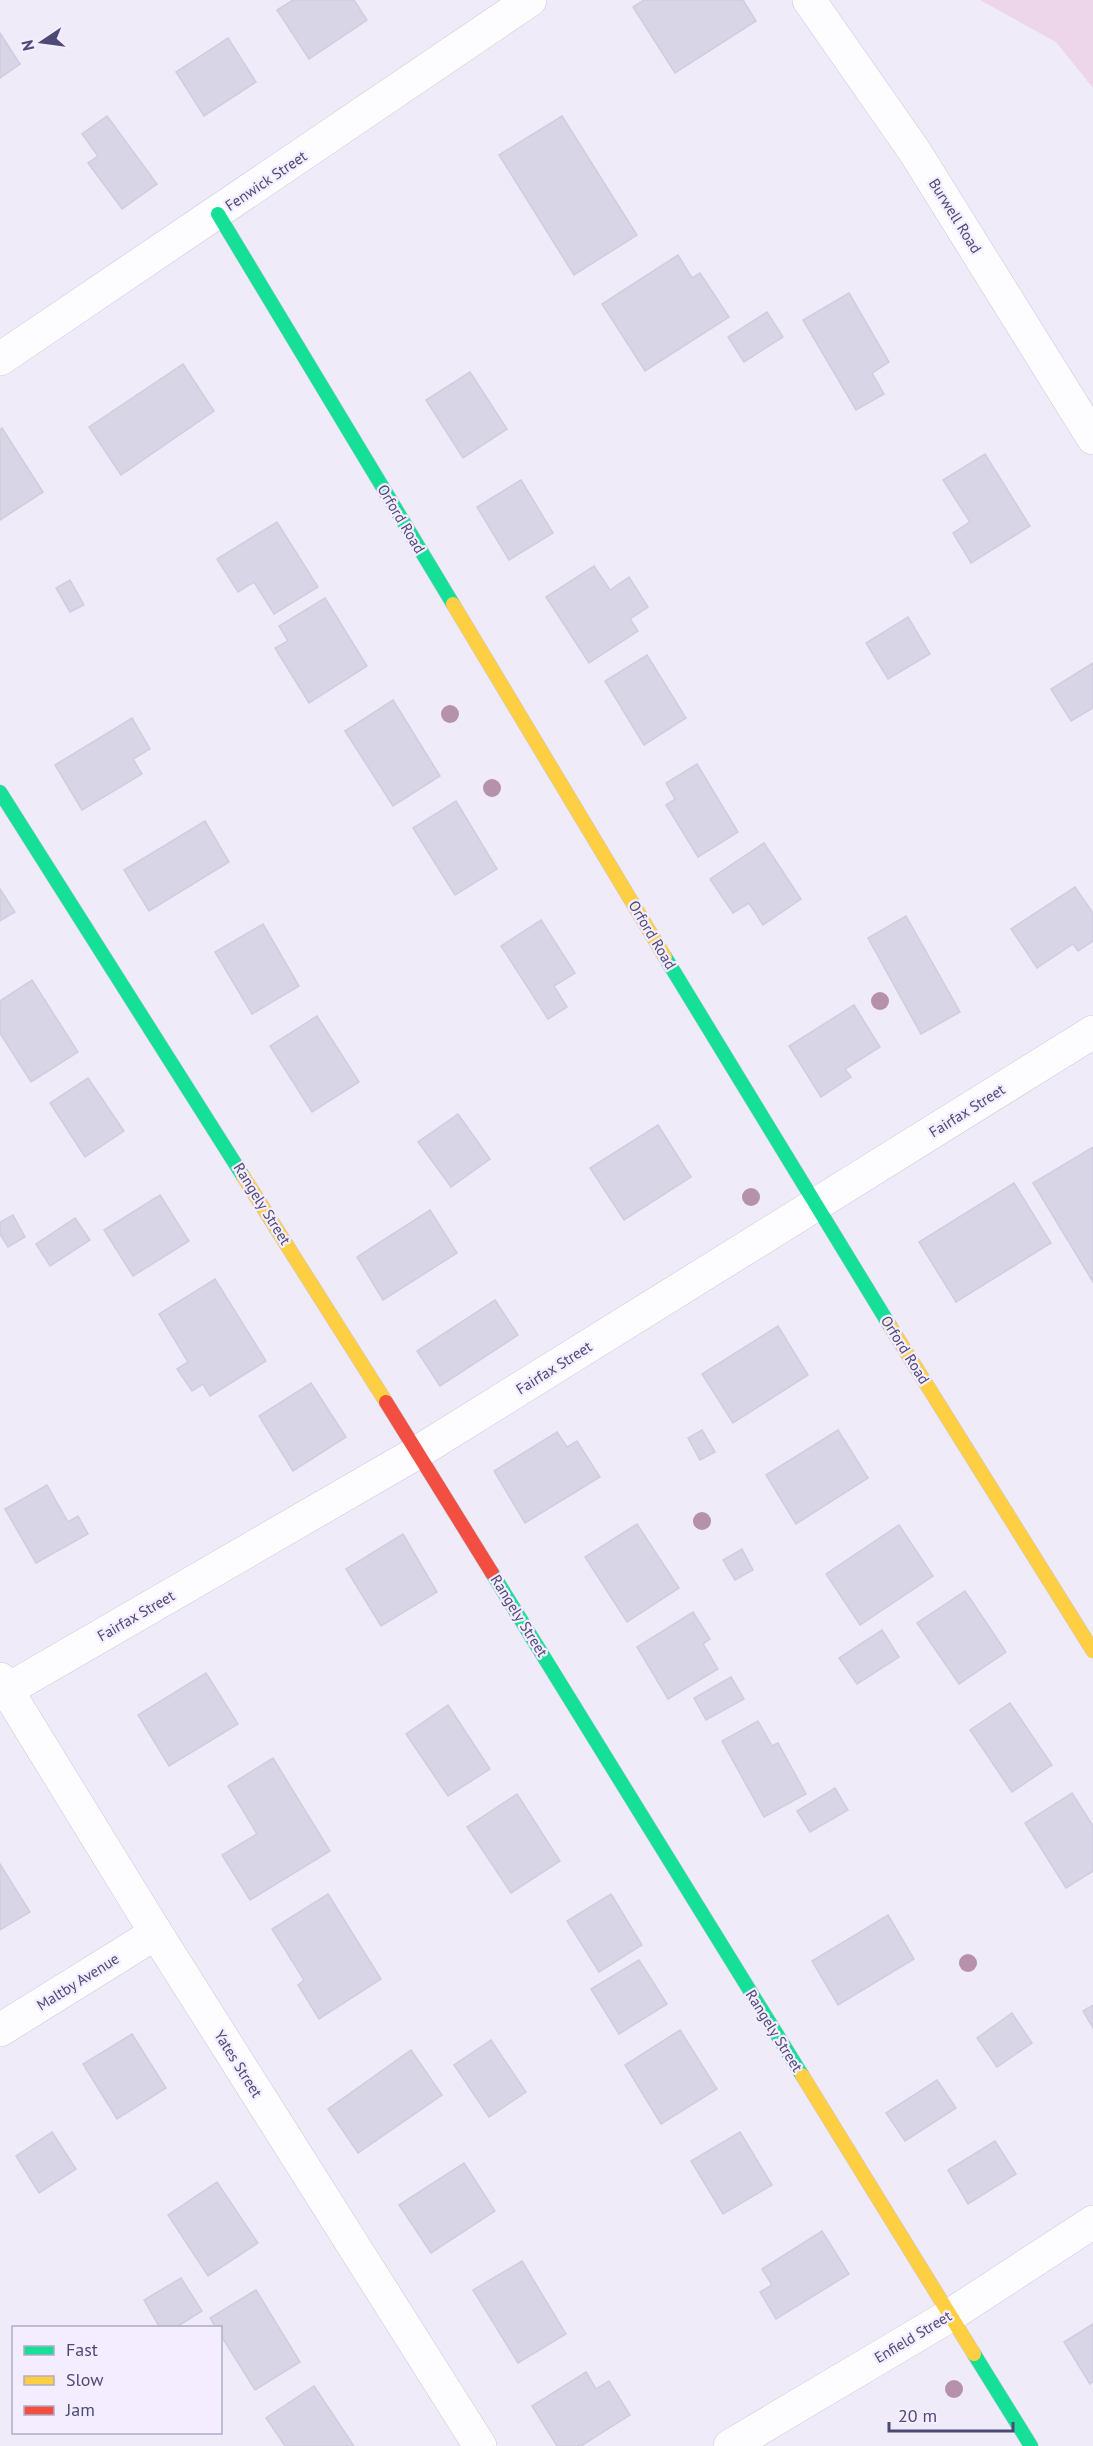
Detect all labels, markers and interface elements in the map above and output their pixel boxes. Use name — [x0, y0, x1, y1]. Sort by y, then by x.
north arrow — [12, 12, 72, 72]
text: N — [16, 38, 38, 53]
street label: Fenwick Street — [221, 146, 310, 215]
street label: Burwell Road — [925, 175, 986, 257]
street label: Orford Road — [373, 481, 429, 557]
street label: Orford Road — [624, 897, 680, 973]
street label: Fairfax Street — [925, 1080, 1008, 1141]
street label: Rangely Street — [230, 1159, 295, 1248]
street label: Orford Road — [877, 1312, 934, 1387]
street label: Fairfax Street — [512, 1337, 595, 1398]
street label: Rangely Street — [487, 1571, 552, 1660]
street label: Fairfax Street — [94, 1586, 178, 1645]
street label: Maltby Avenue — [33, 1949, 122, 2014]
street label: Rangely Street — [742, 1986, 807, 2075]
street label: Yates Street — [210, 2027, 267, 2101]
street label: Enfield Street — [871, 2306, 955, 2367]
legend — [12, 2326, 222, 2434]
text: Fast — [66, 2338, 98, 2361]
text: Slow — [66, 2368, 104, 2391]
scale bar — [889, 2395, 1014, 2433]
text: Jam — [65, 2398, 95, 2421]
text: 20 m — [898, 2404, 937, 2427]

